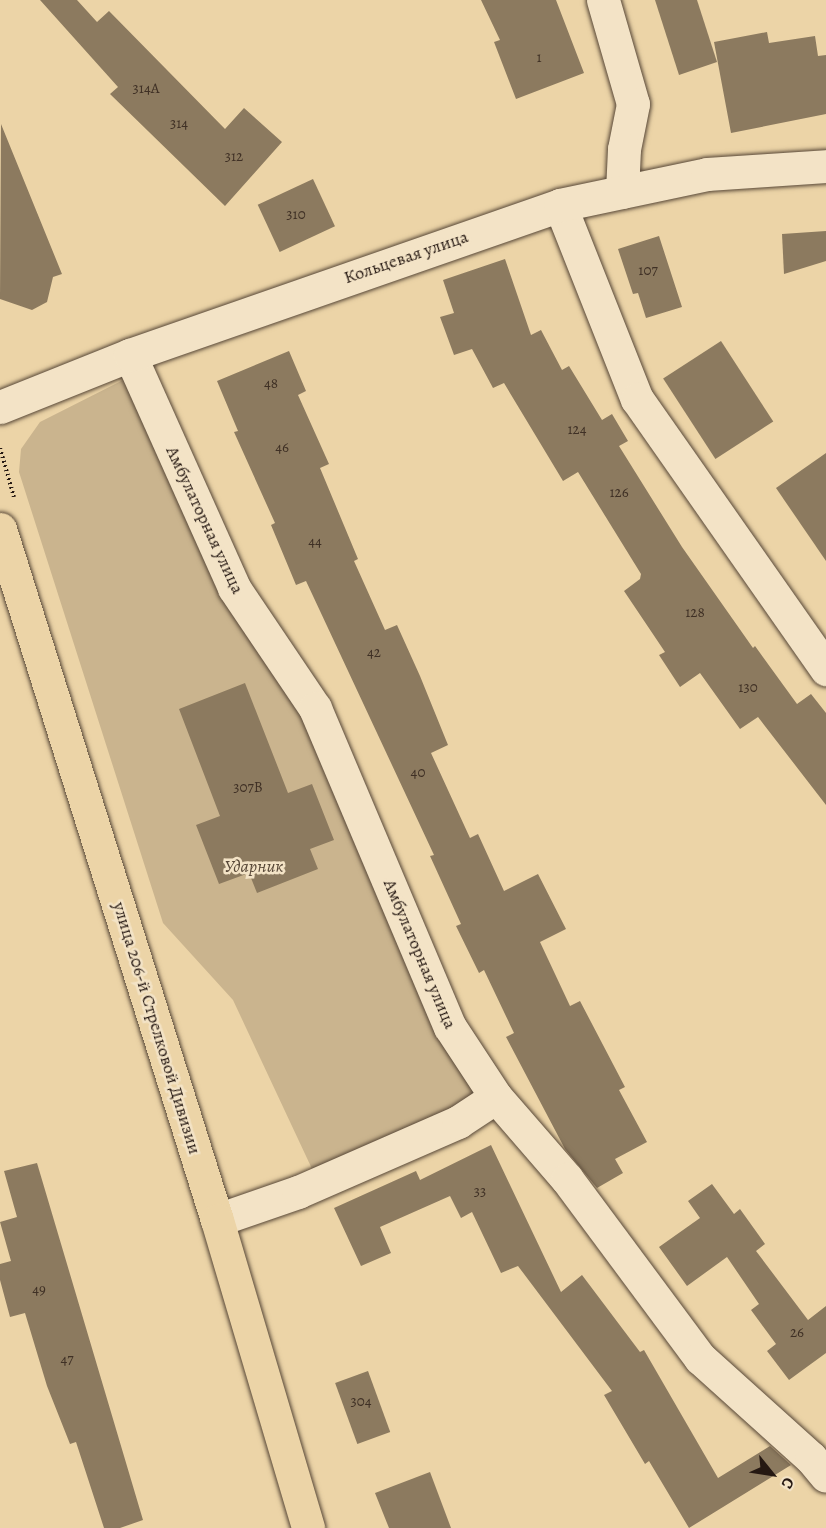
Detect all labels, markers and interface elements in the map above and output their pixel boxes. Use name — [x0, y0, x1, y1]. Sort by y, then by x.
house number: 1 — [536, 49, 542, 67]
house number: 314А — [133, 80, 159, 98]
house number: 314 — [170, 115, 188, 133]
house number: 312 — [225, 148, 243, 166]
house number: 310 — [286, 206, 306, 224]
street label: Кольцевая улица — [341, 226, 471, 288]
house number: 107 — [638, 262, 658, 280]
house number: 48 — [264, 375, 278, 393]
house number: 124 — [567, 421, 587, 439]
house number: 46 — [275, 439, 289, 457]
street label: Амбулаторная улица — [161, 443, 249, 597]
house number: 126 — [609, 484, 629, 502]
house number: 44 — [308, 533, 322, 551]
house number: 128 — [685, 604, 705, 622]
house number: 42 — [367, 644, 381, 662]
house number: 130 — [738, 679, 758, 697]
house number: 40 — [411, 764, 425, 782]
house number: 307В — [233, 779, 263, 797]
park label: Ударник — [225, 855, 283, 877]
street label: Амбулаторная улица — [379, 876, 461, 1032]
street label: улица 206-й Стрелковой Дивизии — [108, 899, 206, 1157]
house number: 33 — [474, 1183, 486, 1201]
house number: 49 — [32, 1281, 46, 1299]
house number: 26 — [790, 1324, 804, 1342]
house number: 47 — [60, 1351, 74, 1369]
house number: 304 — [350, 1393, 372, 1411]
north arrow — [742, 1444, 802, 1504]
text: С — [776, 1473, 800, 1493]

